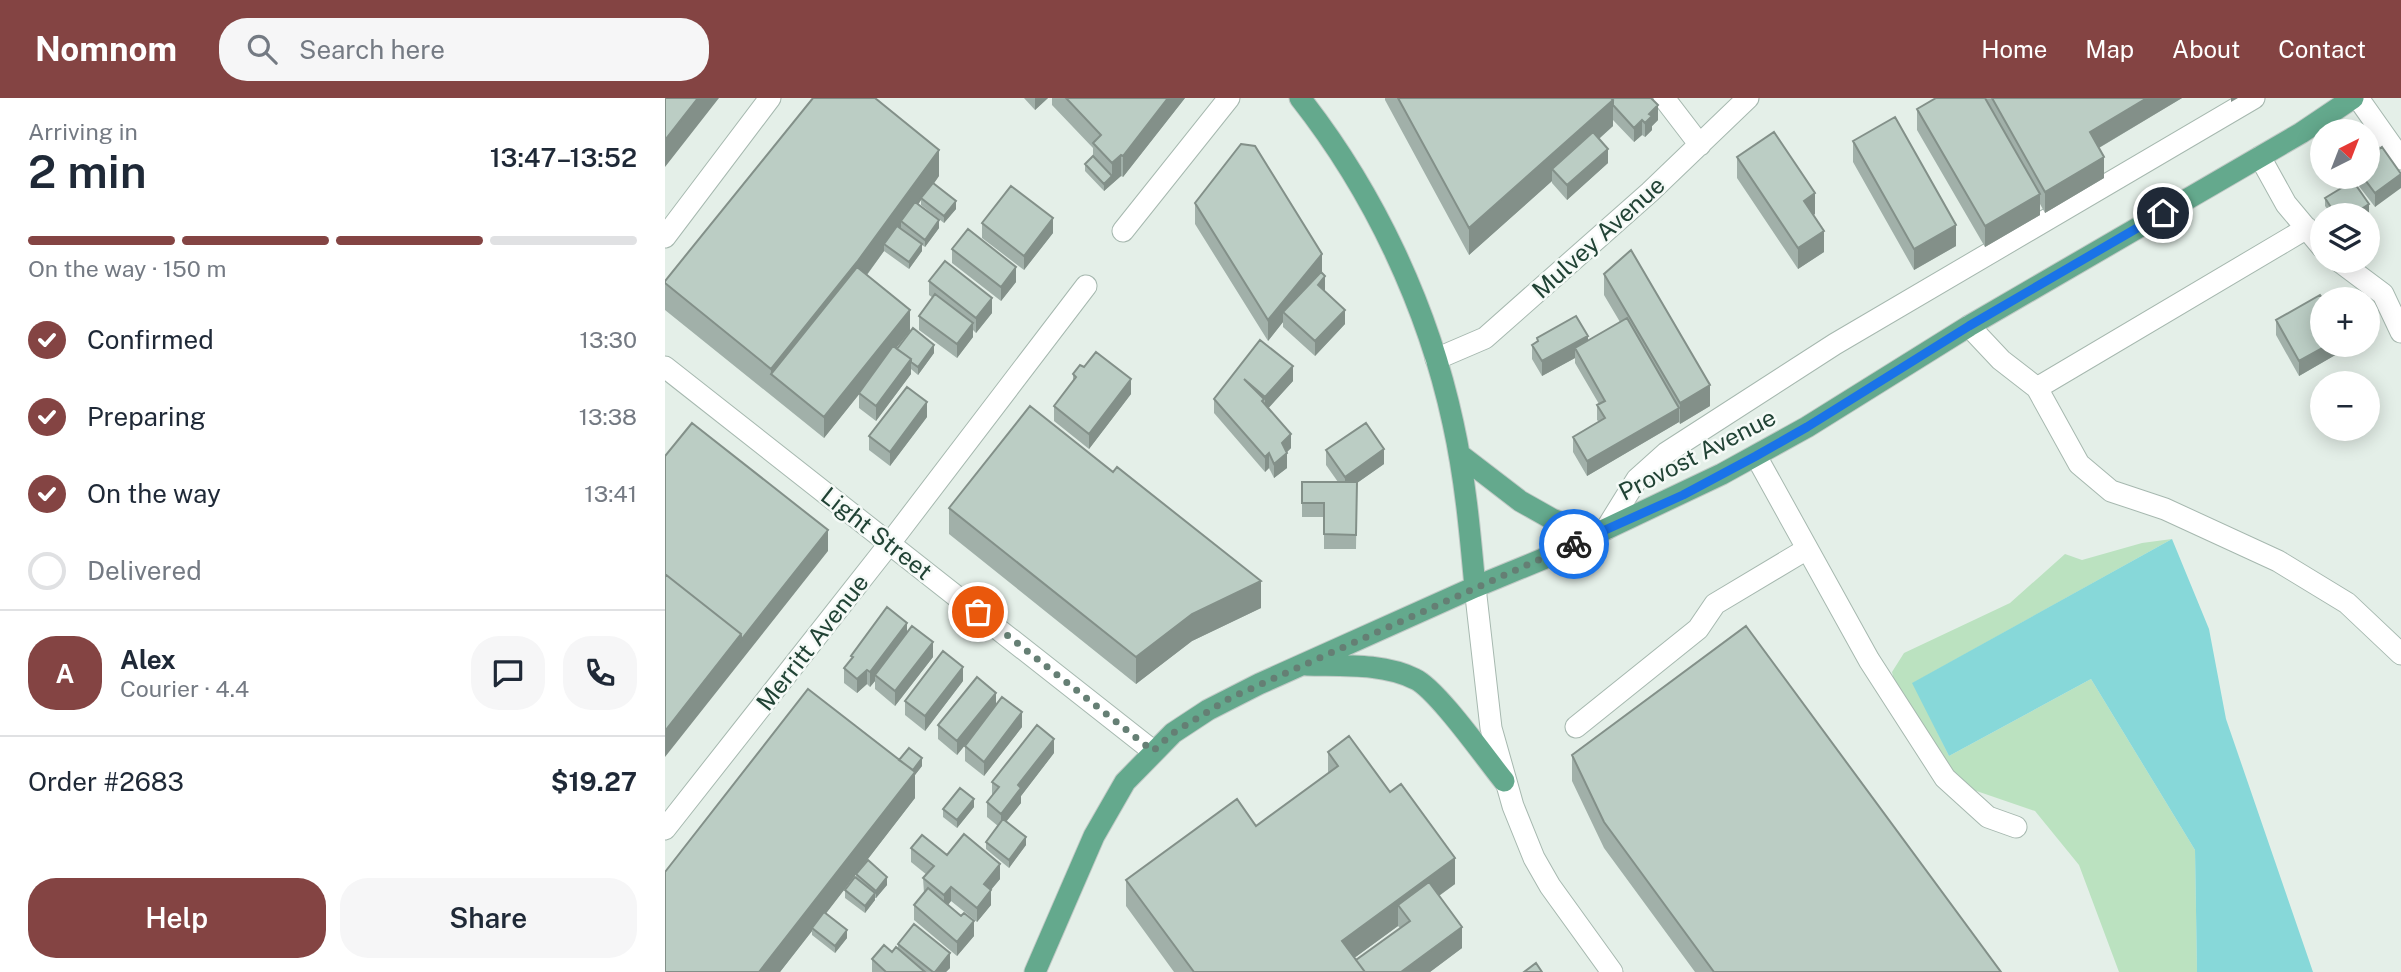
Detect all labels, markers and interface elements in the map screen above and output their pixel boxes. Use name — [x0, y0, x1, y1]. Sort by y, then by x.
search box — [219, 18, 709, 81]
text: Nomnom — [35, 30, 177, 68]
icon: search — [243, 30, 281, 68]
text: Search here — [299, 34, 445, 65]
text: Home — [1981, 35, 2047, 63]
text: Map — [2085, 35, 2134, 63]
text: About — [2172, 35, 2240, 63]
text: Contact — [2278, 35, 2366, 63]
text: Arriving in — [28, 118, 138, 145]
north arrow — [2310, 119, 2380, 189]
map controls — [2310, 119, 2380, 441]
text: 13:47–13:52 — [490, 142, 637, 173]
text: 2 min — [28, 144, 147, 198]
street label: Mulvey Avenue — [1526, 170, 1670, 304]
pin — [2133, 183, 2193, 243]
icon: home — [2144, 194, 2182, 232]
button: layers — [2310, 203, 2380, 273]
text: On the way · 150 m — [28, 255, 226, 282]
button: + — [2310, 287, 2380, 357]
icon: check — [28, 321, 66, 359]
text: Confirmed — [87, 324, 214, 355]
text: 13:30 — [580, 326, 637, 353]
button: − — [2310, 371, 2380, 441]
icon: check — [28, 398, 66, 436]
text: Preparing — [87, 401, 206, 432]
street label: Provost Avenue — [1614, 402, 1780, 506]
text: 13:38 — [579, 403, 637, 430]
icon: check — [28, 475, 66, 513]
text: On the way — [87, 478, 221, 509]
text: 13:41 — [584, 480, 637, 507]
street label: Light Street — [816, 481, 938, 585]
courier — [1539, 509, 1609, 579]
icon: bike — [1555, 525, 1593, 563]
text: Delivered — [87, 555, 202, 586]
street label: Merritt Avenue — [750, 568, 874, 716]
pin — [948, 582, 1008, 642]
icon: bag — [959, 593, 997, 631]
button: chat — [471, 636, 545, 710]
button: phone — [563, 636, 637, 710]
text: Alex — [120, 644, 176, 675]
text: A — [56, 658, 74, 689]
text: Courier · 4.4 — [120, 675, 249, 702]
text: Order #2683 — [28, 766, 184, 797]
text: $19.27 — [551, 766, 637, 797]
button: Help — [28, 878, 326, 958]
button: Share — [340, 878, 637, 958]

